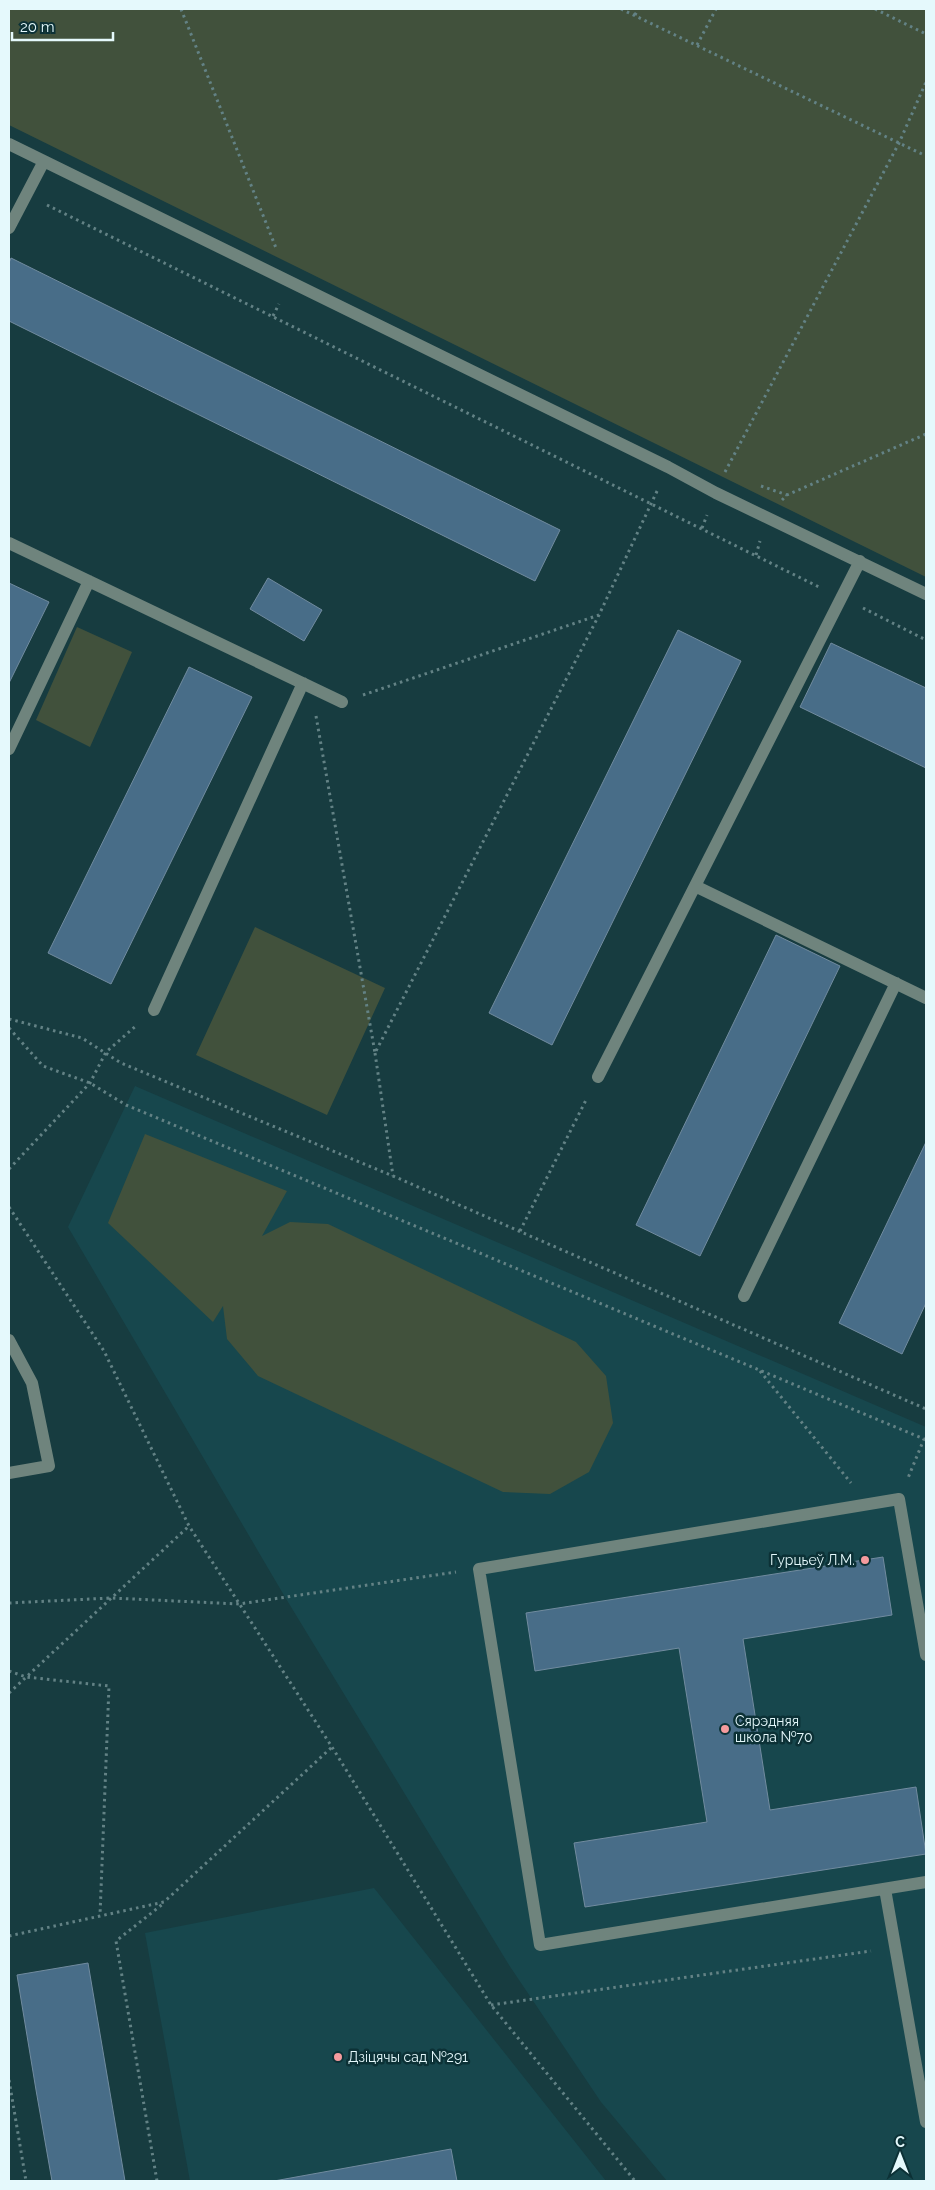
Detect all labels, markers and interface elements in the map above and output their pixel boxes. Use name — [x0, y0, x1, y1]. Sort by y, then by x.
scale bar — [12, 10, 114, 42]
text: 20 m — [20, 18, 55, 36]
place label: Гурцьеў Л.М. — [770, 1552, 855, 1568]
marker: Гурцьеў Л.М. — [859, 1554, 871, 1566]
place label: Сярэдняя школа №70 — [735, 1713, 813, 1745]
marker: Сярэдняя школа №70 — [719, 1723, 731, 1735]
place label: Дзіцячы сад №291 — [348, 2049, 468, 2065]
marker: Дзіцячы сад №291 — [332, 2051, 344, 2063]
north arrow — [875, 2130, 925, 2180]
text: С — [895, 2134, 905, 2150]

